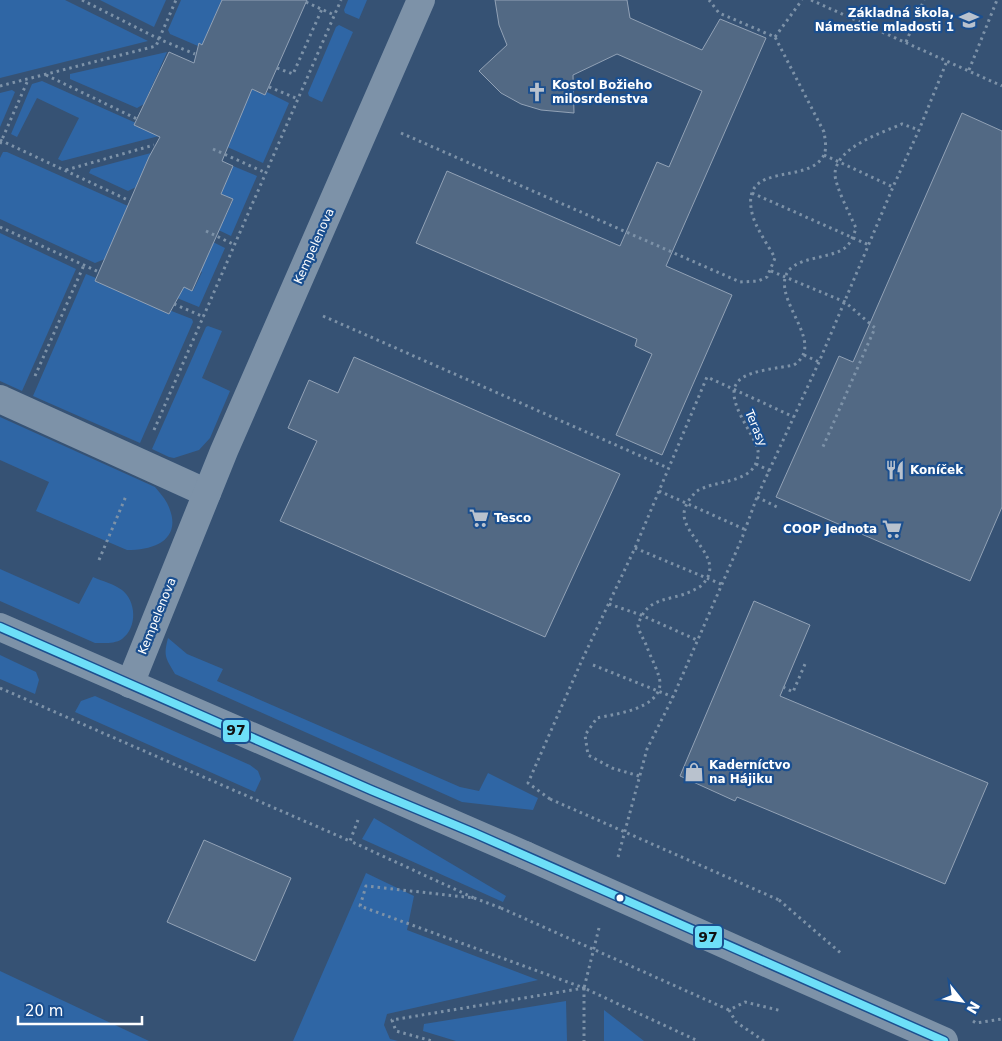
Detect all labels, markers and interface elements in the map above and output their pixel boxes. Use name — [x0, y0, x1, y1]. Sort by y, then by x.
place label: Základná škola, Námestie mladosti 1 — [815, 6, 954, 34]
school or university icon: Základná škola, Námestie mladosti 1 — [958, 9, 980, 31]
place label: Kostol Božieho milosrdenstva — [552, 78, 652, 106]
church icon: Kostol Božieho milosrdenstva — [526, 81, 548, 103]
street label: Kempelenova — [291, 206, 337, 286]
street label: Terasy — [742, 407, 770, 448]
restaurant icon: Koníček — [884, 459, 906, 481]
place label: Koníček — [910, 463, 964, 477]
supermarket icon: Tesco — [468, 507, 490, 529]
place label: Tesco — [494, 511, 531, 525]
supermarket icon: COOP Jednota — [881, 518, 903, 540]
place label: COOP Jednota — [783, 522, 877, 536]
street label: Kempelenova — [135, 576, 179, 656]
line badge: 97 — [222, 719, 250, 743]
text: 97 — [226, 722, 246, 738]
place label: Kaderníctvo na Hájiku — [709, 758, 791, 786]
shop icon: Kaderníctvo na Hájiku — [683, 761, 705, 783]
unlabelled marker — [615, 893, 625, 903]
line badge: 97 — [694, 925, 723, 949]
text: 97 — [698, 929, 718, 945]
north arrow — [937, 976, 987, 1026]
scale bar — [18, 994, 141, 1026]
text: N — [963, 998, 983, 1017]
text: 20 m — [25, 1002, 63, 1020]

